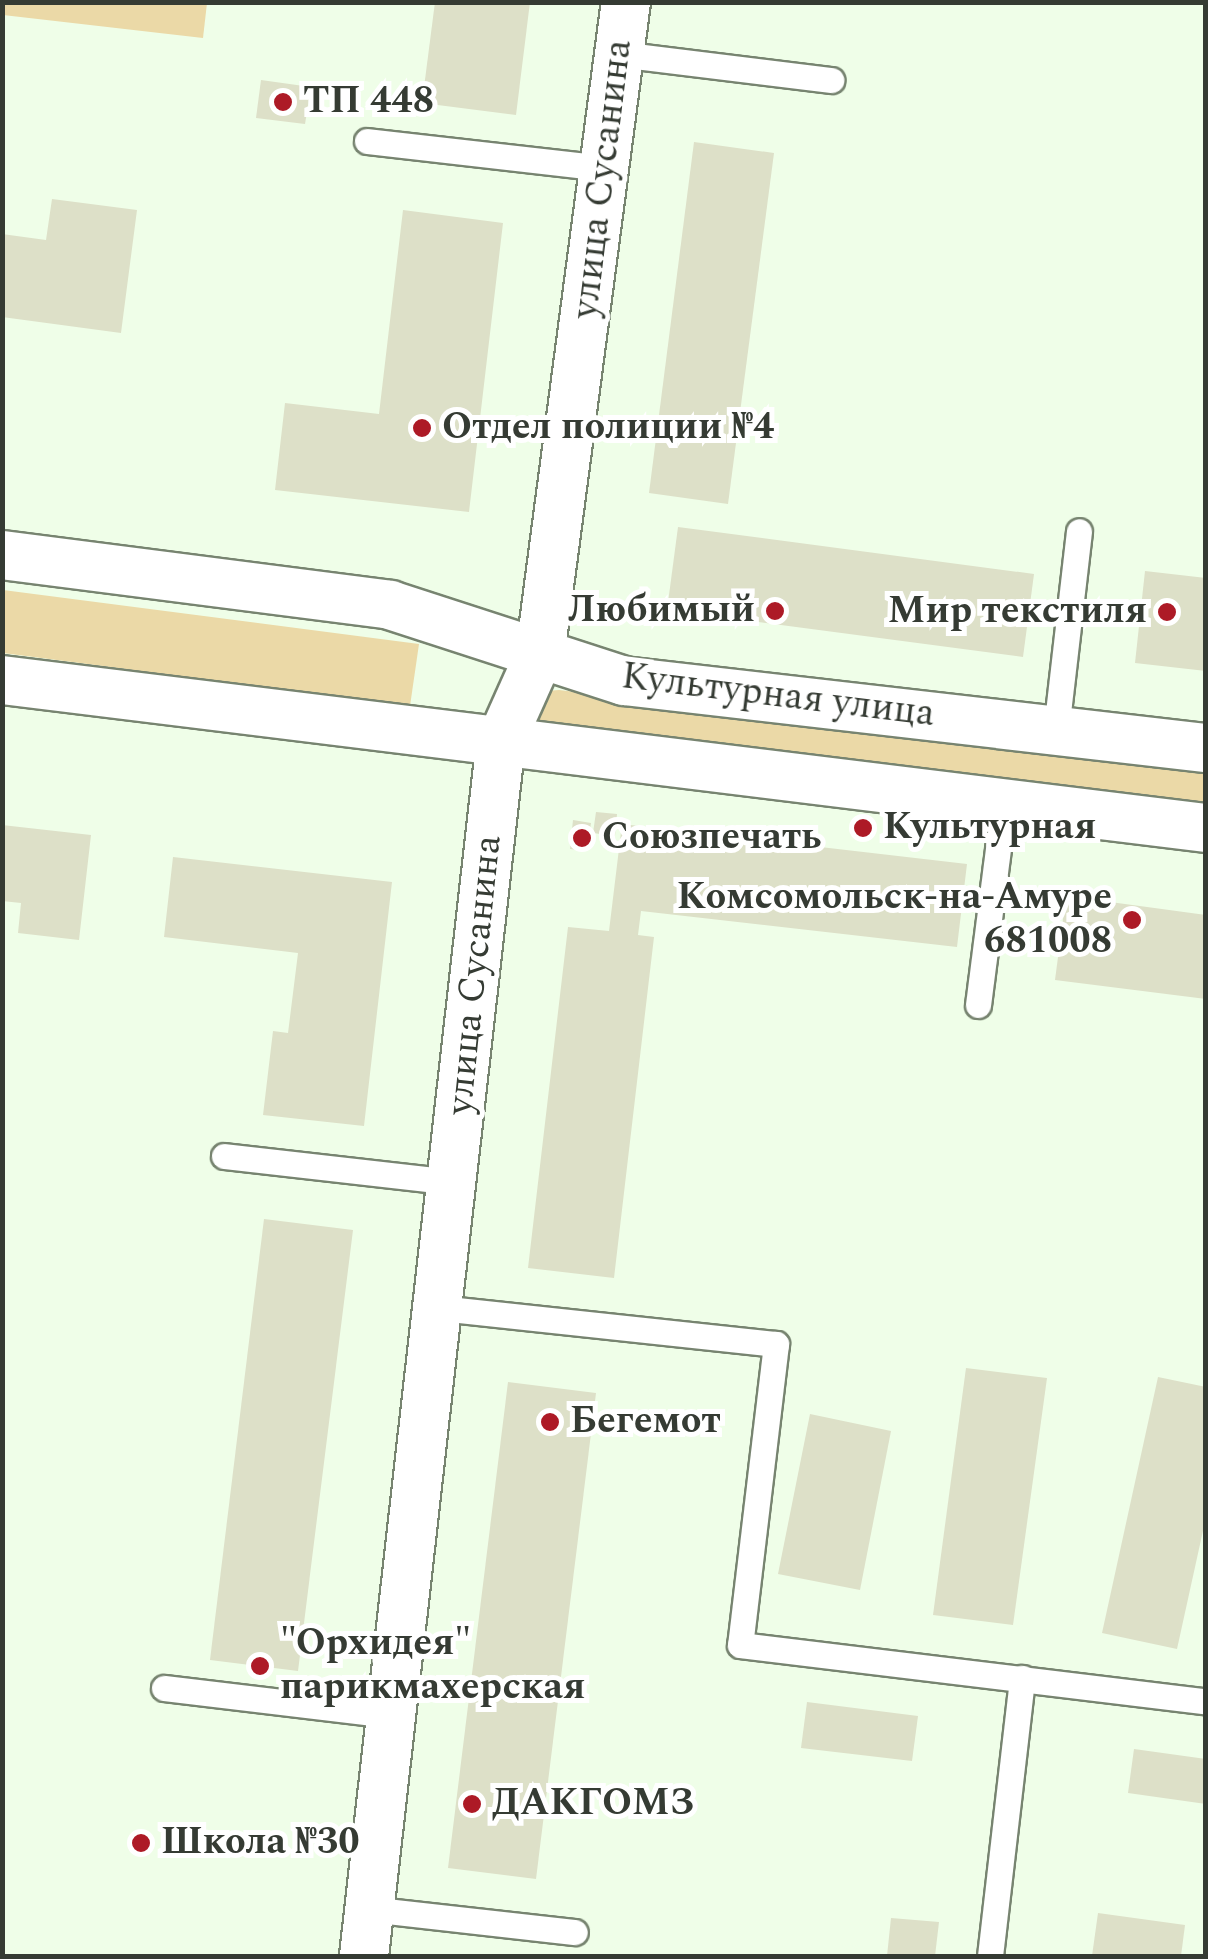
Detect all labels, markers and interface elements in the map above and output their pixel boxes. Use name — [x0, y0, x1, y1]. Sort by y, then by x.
street label: улица Сусанина — [563, 37, 643, 321]
place label: ТП 448 — [303, 79, 434, 125]
marker: ТП 448 — [272, 91, 294, 113]
place label: Отдел полиции №4 — [442, 405, 774, 451]
marker: Отдел полиции №4 — [411, 417, 433, 439]
place label: Любимый — [568, 588, 755, 634]
place label: Мир текстиля — [888, 589, 1147, 635]
marker: Любимый — [764, 600, 786, 622]
marker: Мир текстиля — [1156, 601, 1178, 623]
street label: Культурная улица — [619, 654, 937, 738]
place label: Культурная — [883, 805, 1096, 851]
place label: Союзпечать — [602, 815, 821, 861]
marker: Культурная — [852, 817, 874, 839]
marker: Союзпечать — [571, 827, 593, 849]
street label: улица Сусанина — [438, 833, 512, 1117]
place label: Комсомольск-на-Амуре 681008 — [677, 875, 1112, 964]
marker: Комсомольск-на-Амуре 681008 — [1121, 909, 1143, 931]
place label: Бегемот — [570, 1399, 721, 1445]
marker: Бегемот — [539, 1411, 561, 1433]
place label: "Орхидея" парикмахерская — [280, 1621, 585, 1710]
marker: "Орхидея" парикмахерская — [249, 1655, 271, 1677]
place label: ДАКГОМЗ — [492, 1781, 694, 1827]
marker: ДАКГОМЗ — [461, 1793, 483, 1815]
place label: Школа №30 — [161, 1820, 360, 1866]
marker: Школа №30 — [130, 1832, 152, 1854]

